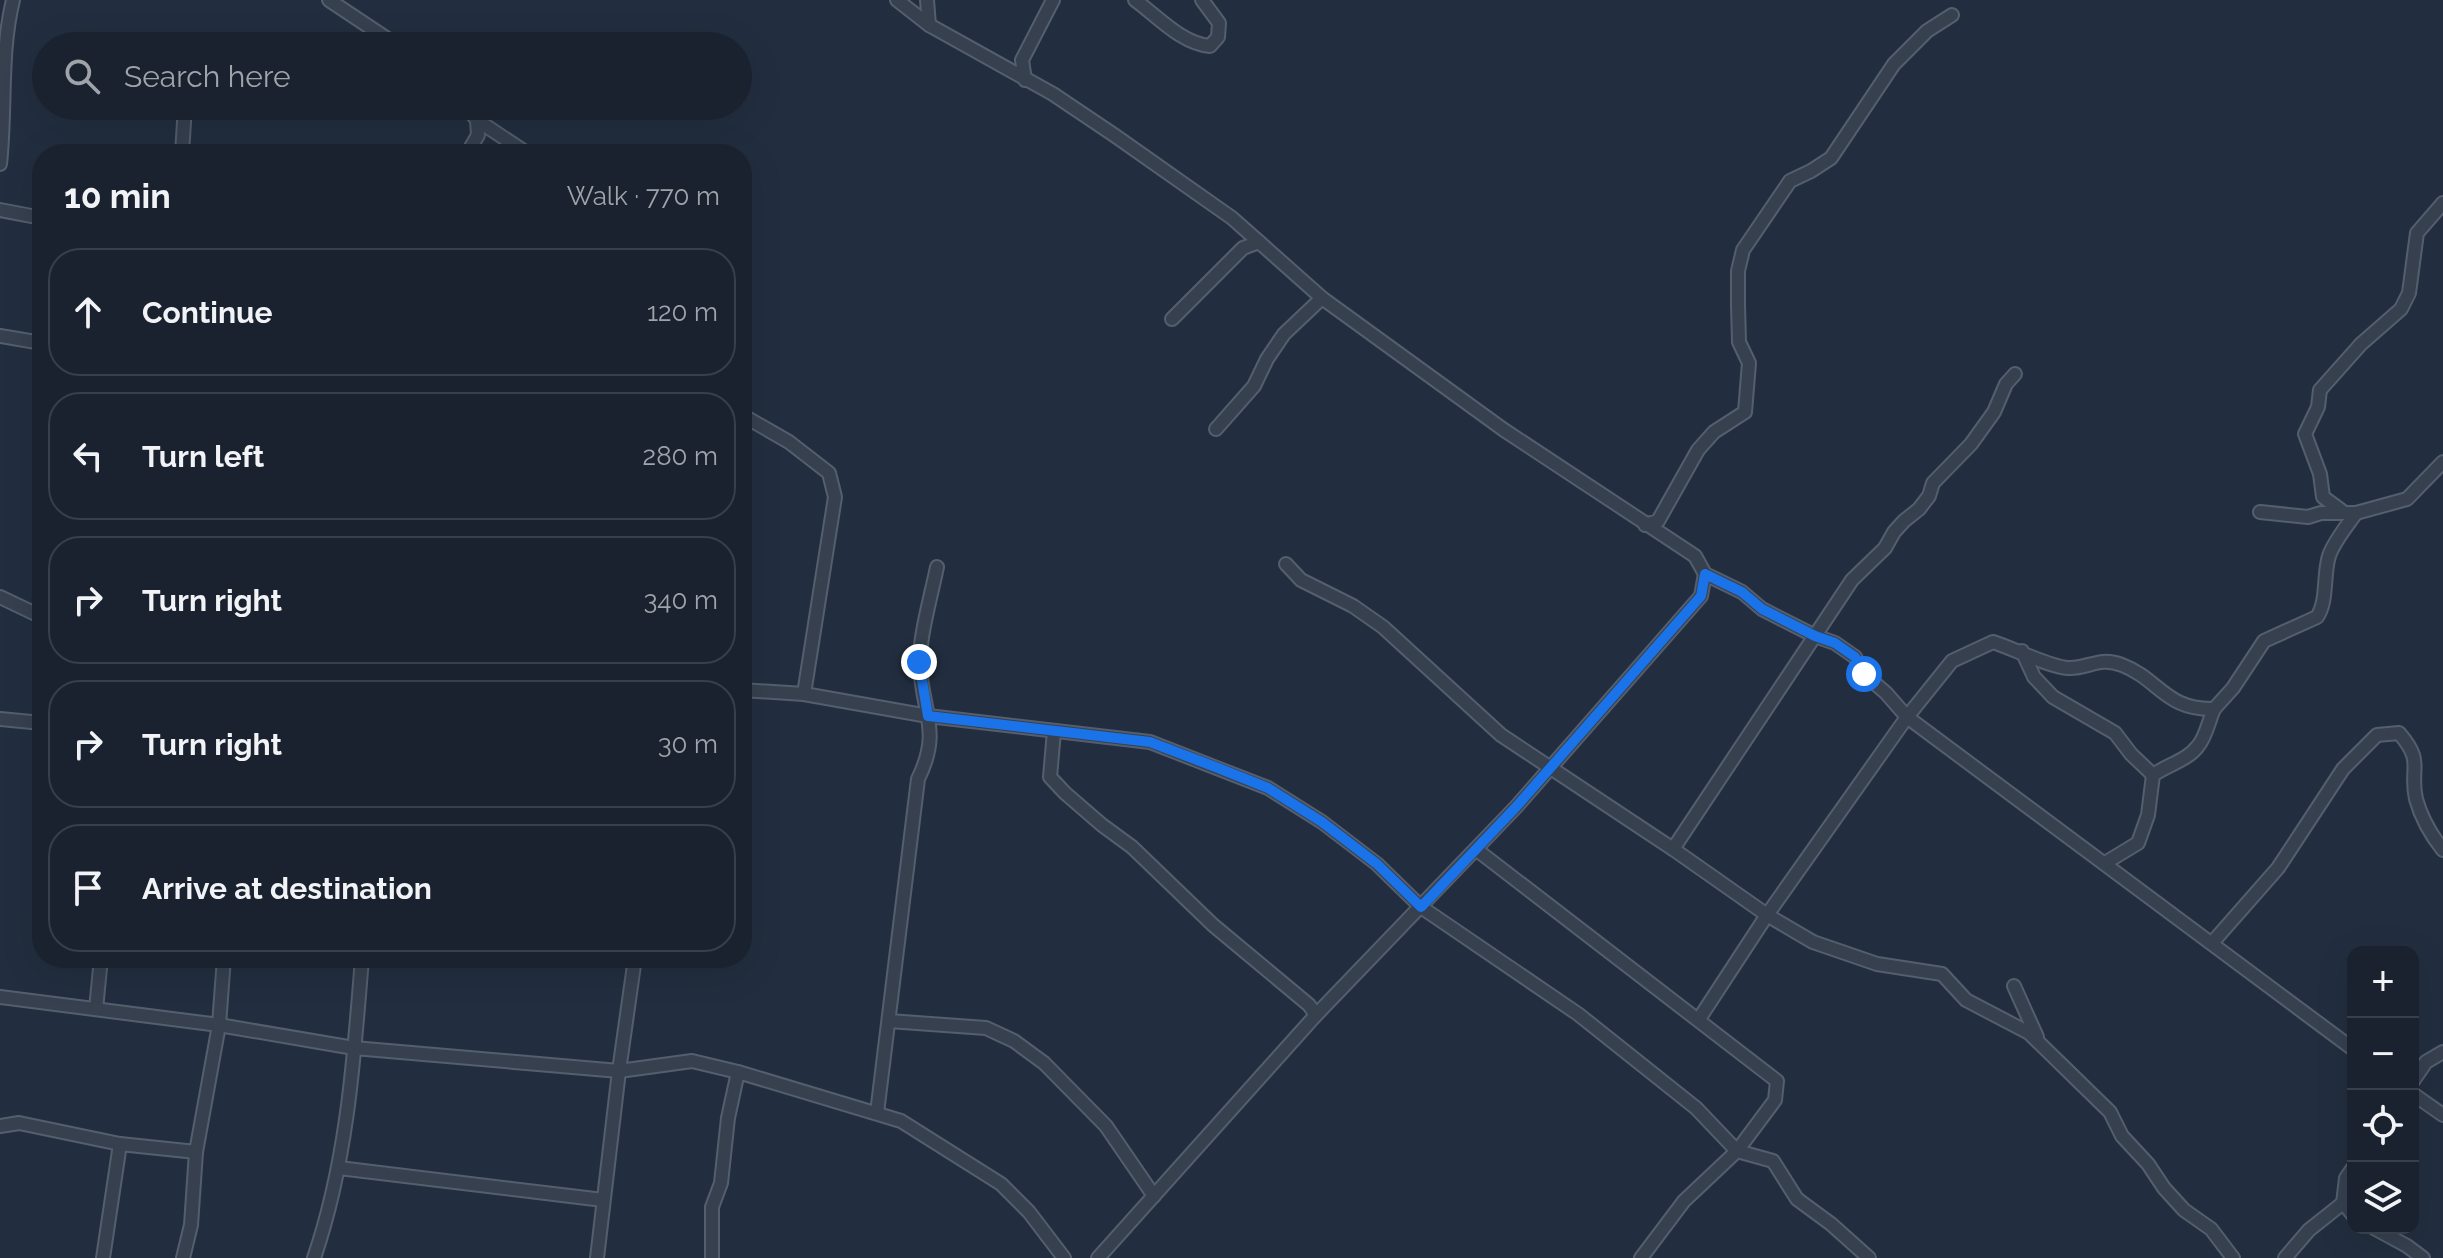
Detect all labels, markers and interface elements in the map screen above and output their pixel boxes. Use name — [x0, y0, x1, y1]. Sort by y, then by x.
search box — [32, 32, 752, 120]
icon: search — [60, 54, 104, 98]
text: Search here — [124, 59, 291, 94]
text: 10 min — [64, 176, 171, 216]
text: Walk · 770 m — [567, 181, 720, 211]
icon: ahead — [66, 290, 110, 334]
text: Continue — [142, 295, 273, 330]
text: 120 m — [647, 297, 718, 327]
icon: left — [66, 434, 110, 478]
text: Turn left — [142, 439, 264, 474]
text: 280 m — [643, 441, 718, 471]
icon: right — [66, 578, 110, 622]
text: Turn right — [142, 583, 282, 618]
text: 340 m — [643, 585, 718, 615]
route end — [901, 644, 937, 680]
route start — [1846, 656, 1882, 692]
icon: right — [66, 722, 110, 766]
text: Turn right — [142, 727, 282, 762]
text: 30 m — [658, 729, 718, 759]
icon: arrive — [66, 866, 110, 910]
text: Arrive at destination — [142, 871, 432, 906]
map controls — [2347, 946, 2419, 1234]
button: + — [2347, 946, 2419, 1018]
button: − — [2347, 1018, 2419, 1090]
button: locate — [2347, 1090, 2419, 1162]
button: layers — [2347, 1162, 2419, 1234]

